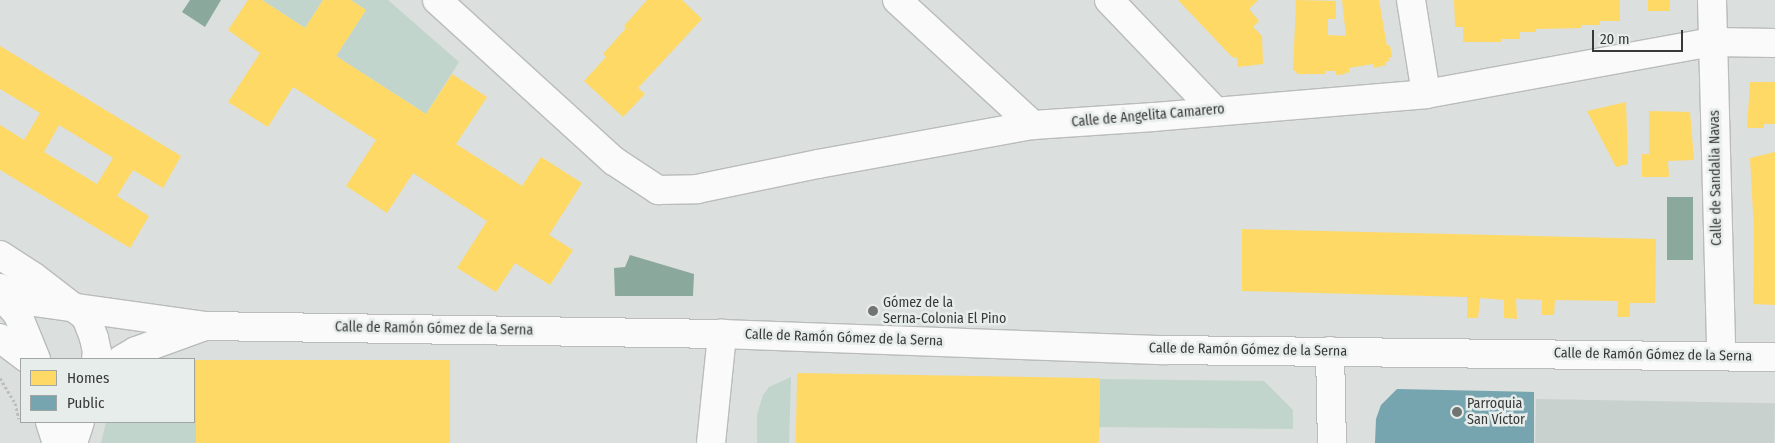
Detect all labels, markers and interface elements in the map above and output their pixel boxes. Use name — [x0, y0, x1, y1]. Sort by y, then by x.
scale bar — [1595, 20, 1686, 52]
text: 20 m — [1600, 30, 1630, 48]
street label: Calle de Angelita Camarero — [1071, 101, 1225, 131]
street label: Calle de Sandalia Navas — [1706, 110, 1726, 246]
place label: Gómez de la Serna-Colonia El Pino — [883, 295, 1006, 328]
marker: Gómez de la Serna-Colonia El Pino — [867, 305, 879, 317]
street label: Calle de Ramón Gómez de la Serna — [335, 319, 533, 339]
street label: Calle de Ramón Gómez de la Serna — [745, 326, 943, 350]
street label: Calle de Ramón Gómez de la Serna — [1149, 340, 1347, 360]
street label: Calle de Ramón Gómez de la Serna — [1554, 345, 1752, 365]
legend — [20, 358, 195, 423]
text: Homes — [67, 369, 109, 387]
text: Public — [67, 394, 104, 412]
place label: Parroquia San Víctor — [1467, 396, 1525, 428]
marker: Parroquia San Víctor — [1451, 406, 1463, 418]

